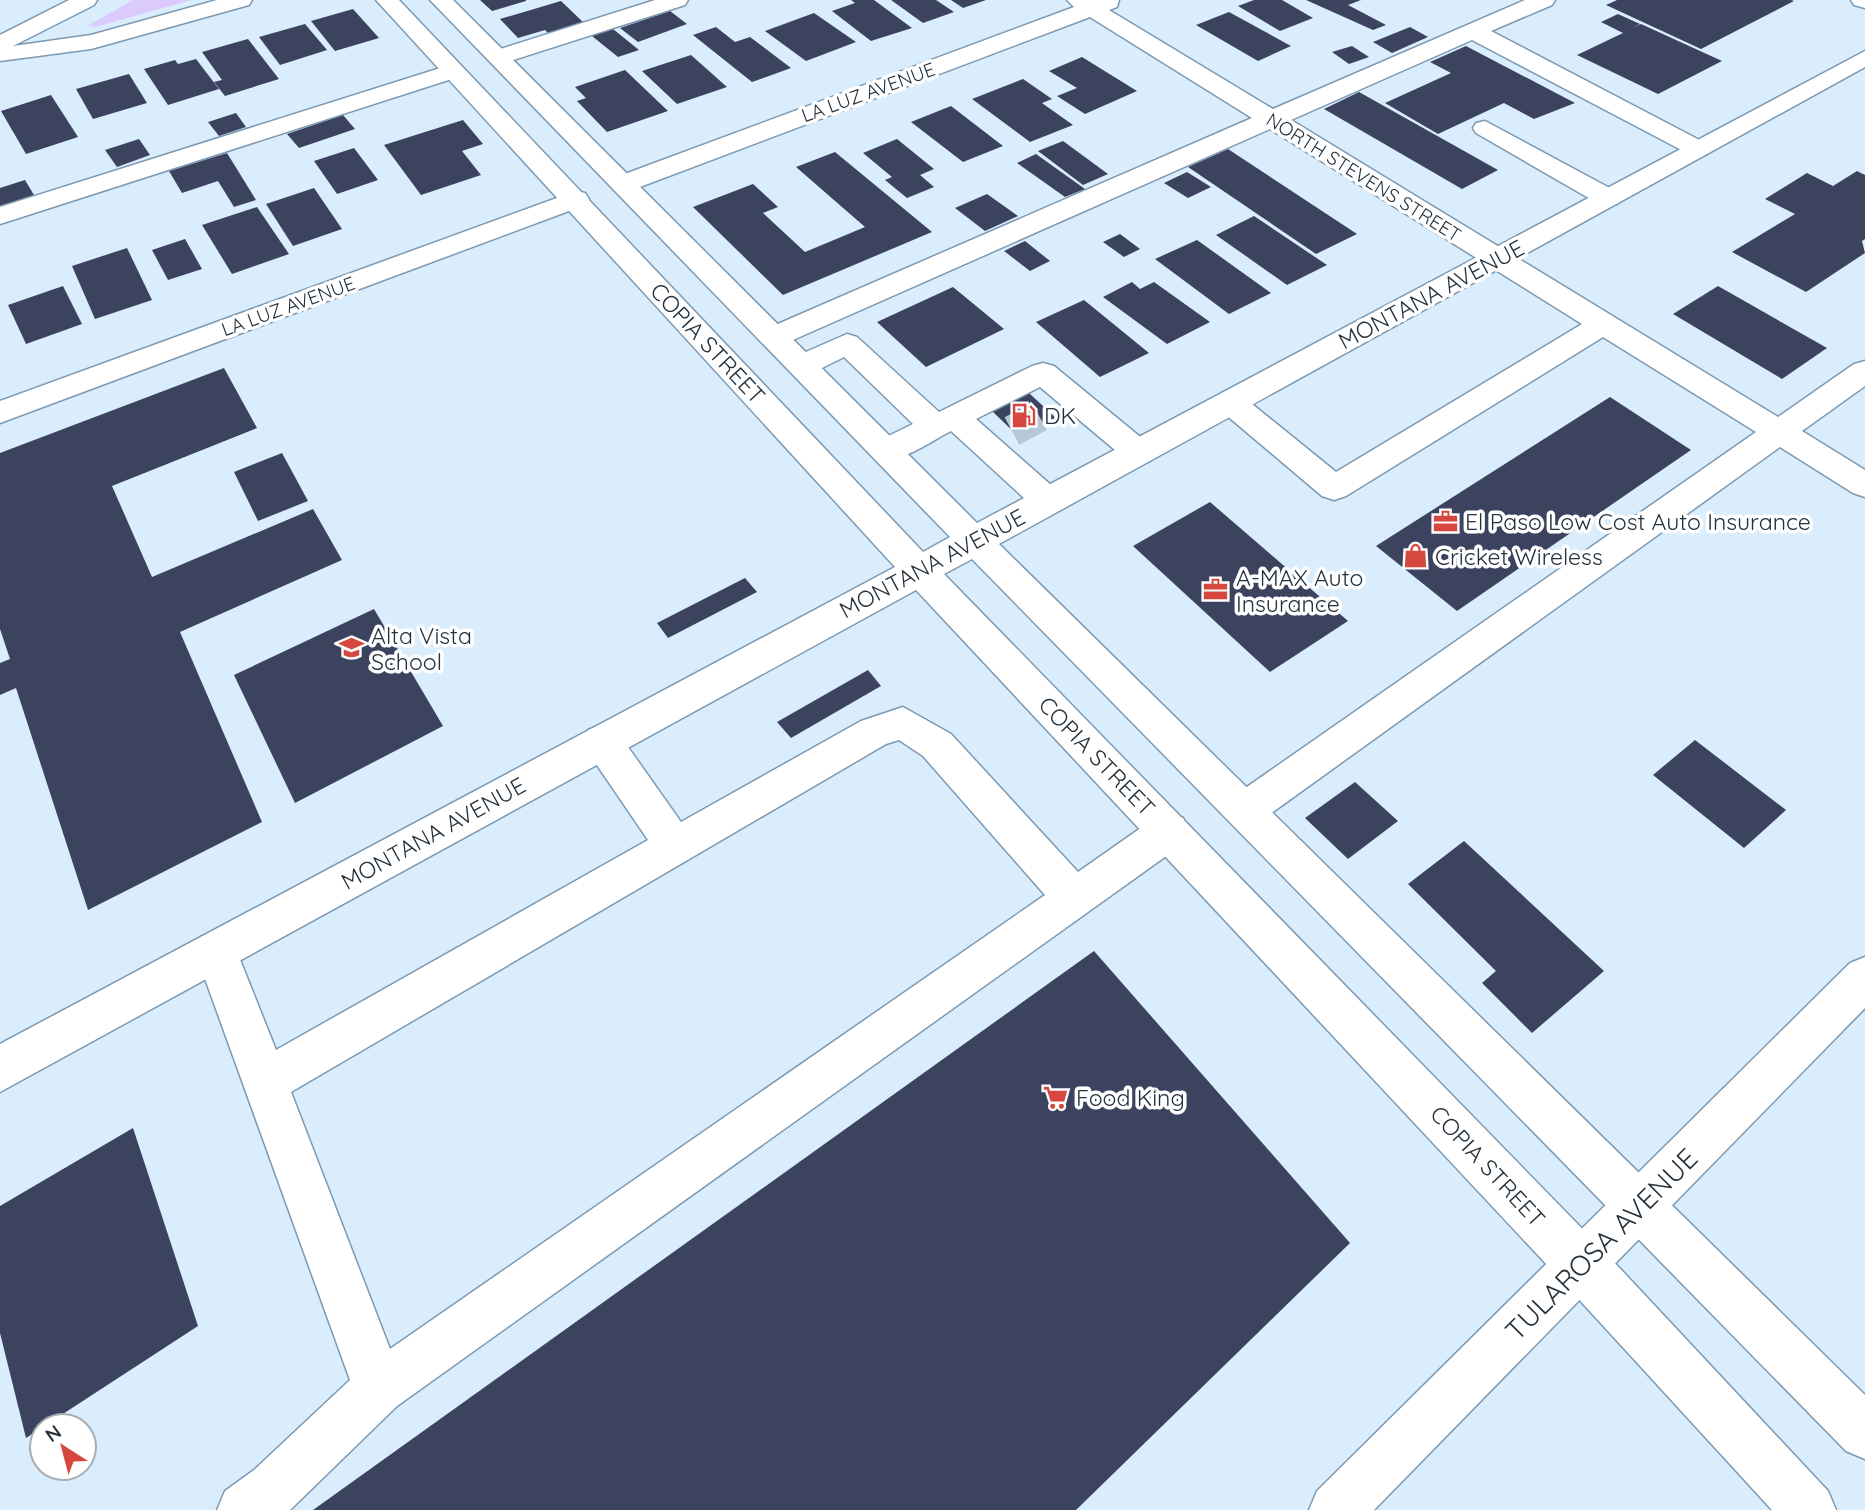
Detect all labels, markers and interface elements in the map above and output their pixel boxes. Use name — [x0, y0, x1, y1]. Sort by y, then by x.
street label: LA LUZ AVENUE — [798, 57, 938, 127]
street label: NORTH STEVENS STREET — [1262, 107, 1466, 247]
street label: MONTANA AVENUE — [1333, 233, 1529, 355]
street label: LA LUZ AVENUE — [218, 271, 358, 341]
street label: COPIA STREET — [644, 276, 772, 410]
fuel station icon: DK — [1010, 401, 1038, 429]
place label: DK — [1044, 401, 1076, 430]
street label: MONTANA AVENUE — [834, 502, 1030, 624]
office icon: El Paso Low Cost Auto Insurance — [1431, 507, 1459, 535]
place label: El Paso Low Cost Auto Insurance — [1465, 507, 1811, 536]
shop icon: Cricket Wireless — [1401, 542, 1429, 570]
place label: Cricket Wireless — [1435, 542, 1603, 571]
place label: A-MAX Auto Insurance — [1236, 563, 1363, 618]
office icon: A-MAX Auto Insurance — [1202, 576, 1230, 604]
place label: Alta Vista School — [371, 621, 472, 676]
school or university icon: Alta Vista School — [337, 634, 365, 662]
street label: COPIA STREET — [1033, 690, 1162, 822]
street label: MONTANA AVENUE — [336, 770, 530, 896]
supermarket icon: Food King — [1042, 1083, 1070, 1111]
place label: Food King — [1076, 1083, 1185, 1112]
street label: COPIA STREET — [1424, 1099, 1552, 1233]
street label: TULAROSA AVENUE — [1498, 1141, 1704, 1347]
north arrow — [28, 1412, 98, 1482]
text: N — [40, 1419, 66, 1447]

